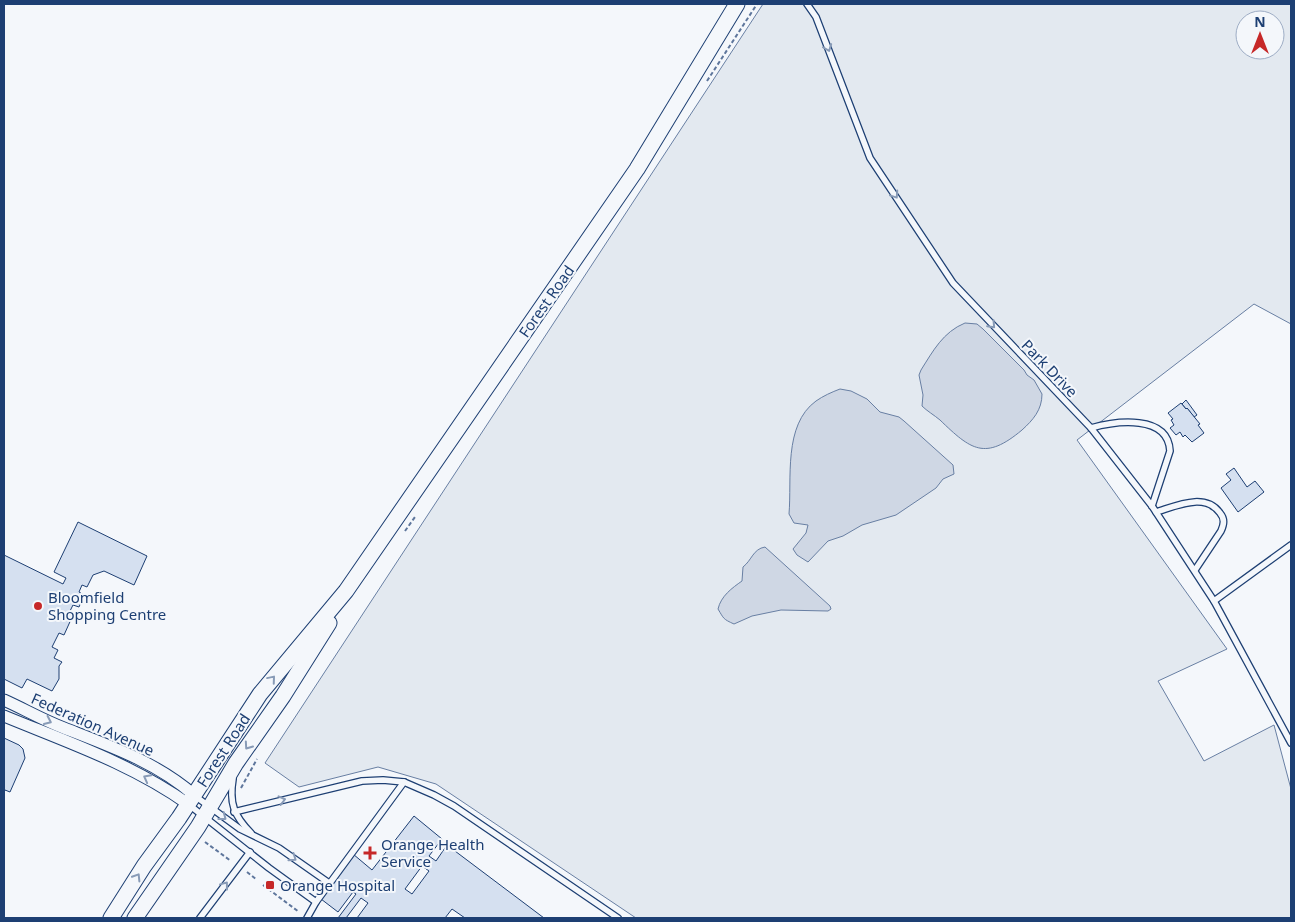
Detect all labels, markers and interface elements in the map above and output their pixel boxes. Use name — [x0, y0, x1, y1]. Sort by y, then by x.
north arrow — [1235, 10, 1285, 60]
text: N — [1254, 12, 1266, 31]
one-way arrow — [822, 43, 832, 52]
one-way arrow — [888, 190, 898, 199]
street label: Forest Road — [514, 261, 578, 341]
one-way arrow — [986, 319, 995, 328]
street label: Park Drive — [1018, 335, 1082, 401]
place label: Bloomfield Shopping Centre — [48, 587, 166, 624]
marker: Bloomfield Shopping Centre — [32, 600, 44, 612]
one-way arrow — [267, 675, 276, 684]
street label: Federation Avenue — [28, 688, 158, 760]
street label: Forest Road — [192, 709, 254, 791]
one-way arrow — [43, 714, 52, 725]
one-way arrow — [245, 740, 254, 750]
one-way arrow — [143, 774, 152, 784]
one-way arrow — [277, 796, 285, 806]
one-way arrow — [217, 811, 227, 820]
place label: Orange Health Service — [381, 834, 484, 871]
marker: Orange Health Service — [363, 846, 377, 860]
one-way arrow — [287, 852, 297, 861]
one-way arrow — [131, 873, 141, 882]
place label: Orange Hospital — [280, 875, 395, 895]
marker: Orange Hospital — [264, 879, 276, 891]
one-way arrow — [219, 881, 228, 891]

